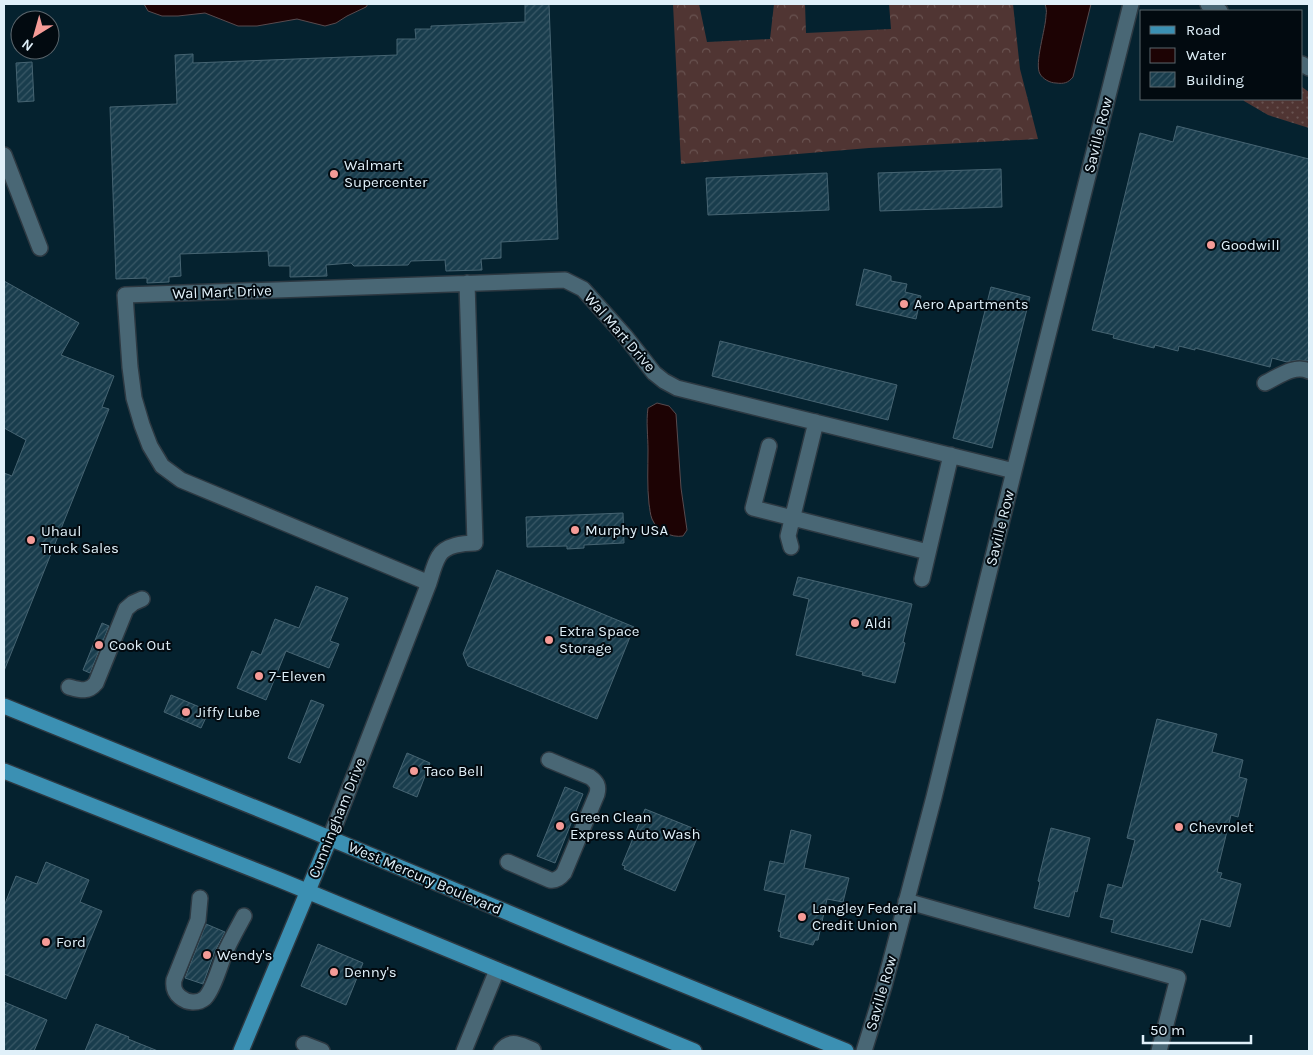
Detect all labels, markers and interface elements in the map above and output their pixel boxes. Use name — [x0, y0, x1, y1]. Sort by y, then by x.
north arrow — [10, 10, 60, 60]
legend — [1140, 10, 1303, 100]
text: Road — [1186, 21, 1221, 39]
text: N — [18, 35, 37, 55]
text: Water — [1186, 46, 1227, 64]
text: Building — [1186, 71, 1244, 89]
street label: Saville Row — [1080, 95, 1116, 175]
place label: Walmart Supercenter — [344, 156, 428, 191]
marker: Walmart Supercenter — [328, 168, 340, 180]
place label: Goodwill — [1221, 236, 1280, 254]
marker: Goodwill — [1205, 239, 1217, 251]
street label: Wal Mart Drive — [172, 281, 272, 303]
street label: Wal Mart Drive — [581, 289, 659, 375]
place label: Aero Apartments — [914, 295, 1029, 313]
marker: Aero Apartments — [898, 298, 910, 310]
street label: Saville Row — [982, 488, 1018, 568]
place label: Murphy USA — [585, 521, 668, 539]
place label: Uhaul Truck Sales — [41, 522, 119, 557]
marker: Murphy USA — [569, 524, 581, 536]
marker: Uhaul Truck Sales — [25, 534, 37, 546]
place label: Aldi — [865, 614, 891, 632]
marker: Aldi — [849, 617, 861, 629]
place label: Extra Space Storage — [559, 622, 640, 657]
marker: Extra Space Storage — [543, 634, 555, 646]
place label: Cook Out — [109, 636, 171, 654]
marker: Cook Out — [93, 639, 105, 651]
place label: 7-Eleven — [269, 667, 326, 685]
marker: 7-Eleven — [253, 670, 265, 682]
place label: Jiffy Lube — [196, 703, 260, 721]
marker: Jiffy Lube — [180, 706, 192, 718]
street label: Cunningham Drive — [305, 755, 369, 881]
place label: Taco Bell — [424, 762, 483, 780]
marker: Taco Bell — [408, 765, 420, 777]
place label: Green Clean Express Auto Wash — [570, 808, 701, 843]
place label: Chevrolet — [1189, 818, 1254, 836]
marker: Green Clean Express Auto Wash — [554, 820, 566, 832]
marker: Chevrolet — [1173, 821, 1185, 833]
street label: West Mercury Boulevard — [346, 837, 504, 919]
place label: Langley Federal Credit Union — [812, 899, 917, 934]
marker: Langley Federal Credit Union — [796, 911, 808, 923]
place label: Ford — [56, 933, 86, 951]
marker: Ford — [40, 936, 52, 948]
place label: Wendy's — [217, 946, 272, 964]
marker: Wendy's — [201, 949, 213, 961]
street label: Saville Row — [862, 953, 900, 1033]
place label: Denny's — [344, 963, 397, 981]
marker: Denny's — [328, 966, 340, 978]
scale bar — [1143, 1012, 1250, 1044]
text: 50 m — [1150, 1021, 1185, 1039]

